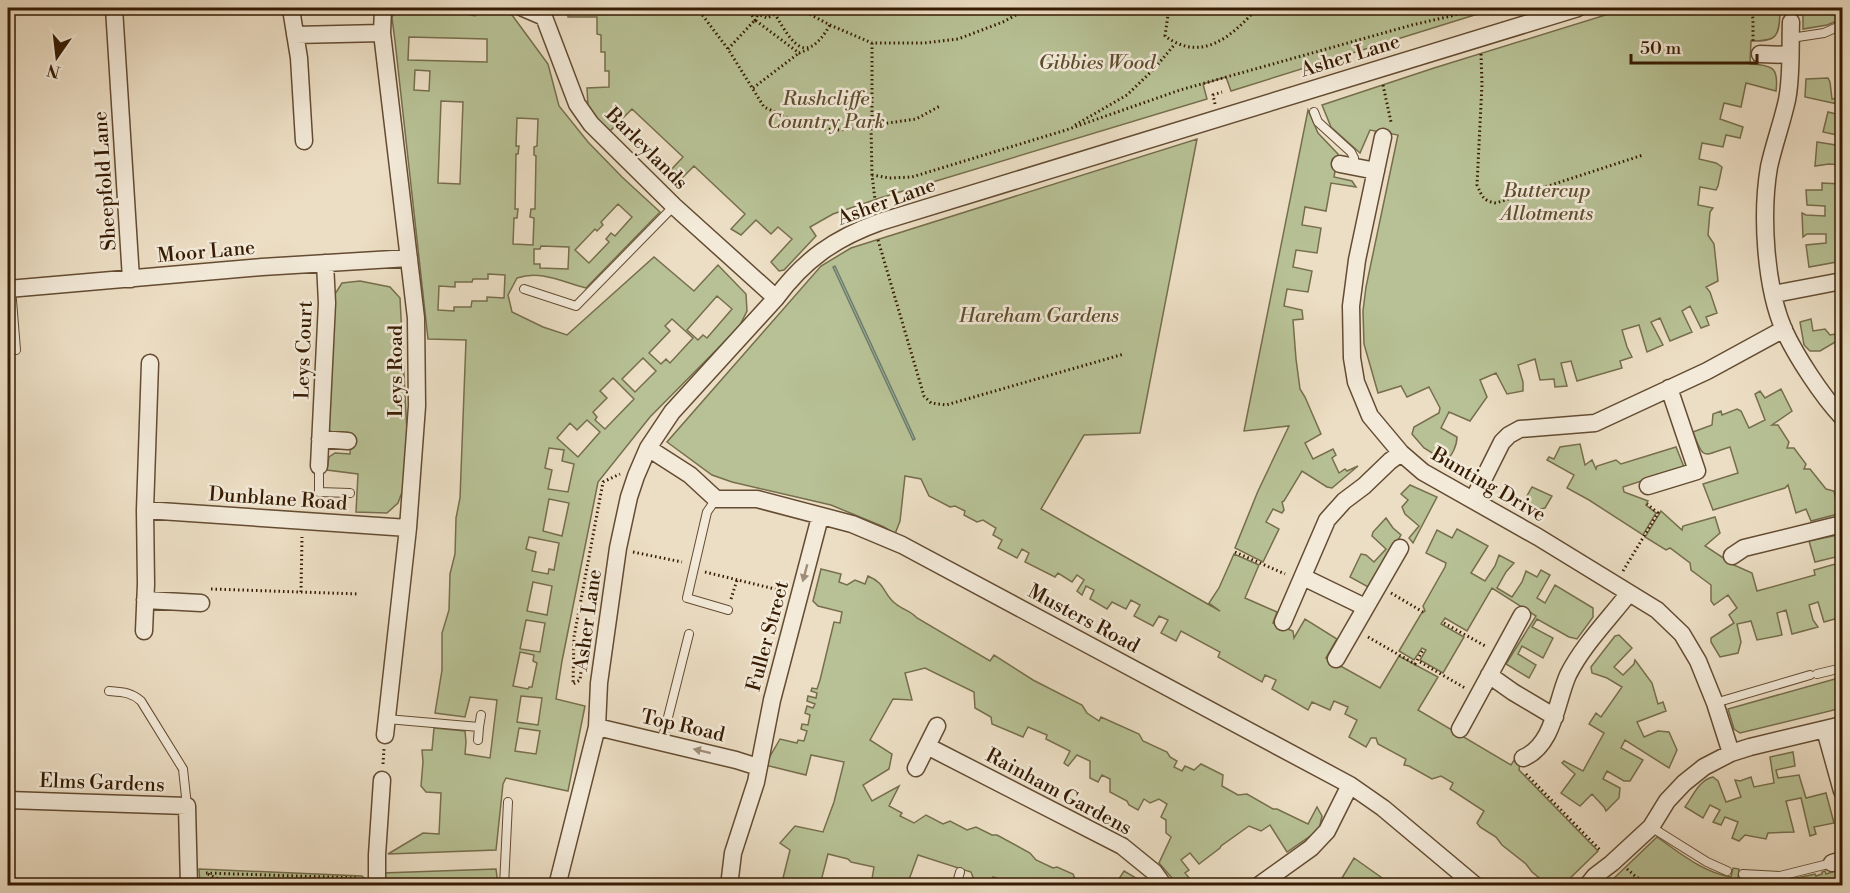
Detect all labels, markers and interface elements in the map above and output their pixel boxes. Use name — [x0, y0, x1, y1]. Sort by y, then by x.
north arrow — [27, 27, 87, 87]
scale bar — [1631, 27, 1757, 65]
street label: Asher Lane — [1297, 29, 1403, 84]
text: 50 m — [1640, 37, 1682, 60]
park label: Gibbies Wood — [1039, 51, 1156, 76]
text: N — [45, 59, 62, 82]
park label: Rushcliffe Country Park — [767, 87, 885, 135]
street label: Barleylands — [599, 102, 692, 195]
street label: Sheepfold Lane — [88, 110, 123, 251]
street label: Asher Lane — [833, 173, 939, 232]
park label: Buttercup Allotments — [1499, 179, 1594, 227]
street label: Moor Lane — [156, 236, 256, 269]
street label: Leys Court — [290, 300, 319, 400]
park label: Hareham Gardens — [958, 304, 1119, 329]
street label: Leys Road — [384, 324, 409, 417]
street label: Bunting Drive — [1426, 442, 1550, 528]
street label: Dunblane Road — [208, 482, 349, 517]
one-way arrow — [800, 564, 810, 582]
street label: Asher Lane — [569, 568, 608, 674]
street label: Fuller Street — [742, 578, 795, 694]
street label: Musters Road — [1023, 579, 1144, 660]
street label: Top Road — [638, 705, 728, 748]
street label: Rainham Gardens — [981, 743, 1136, 841]
one-way arrow — [693, 746, 711, 756]
street label: Elms Gardens — [39, 769, 165, 798]

